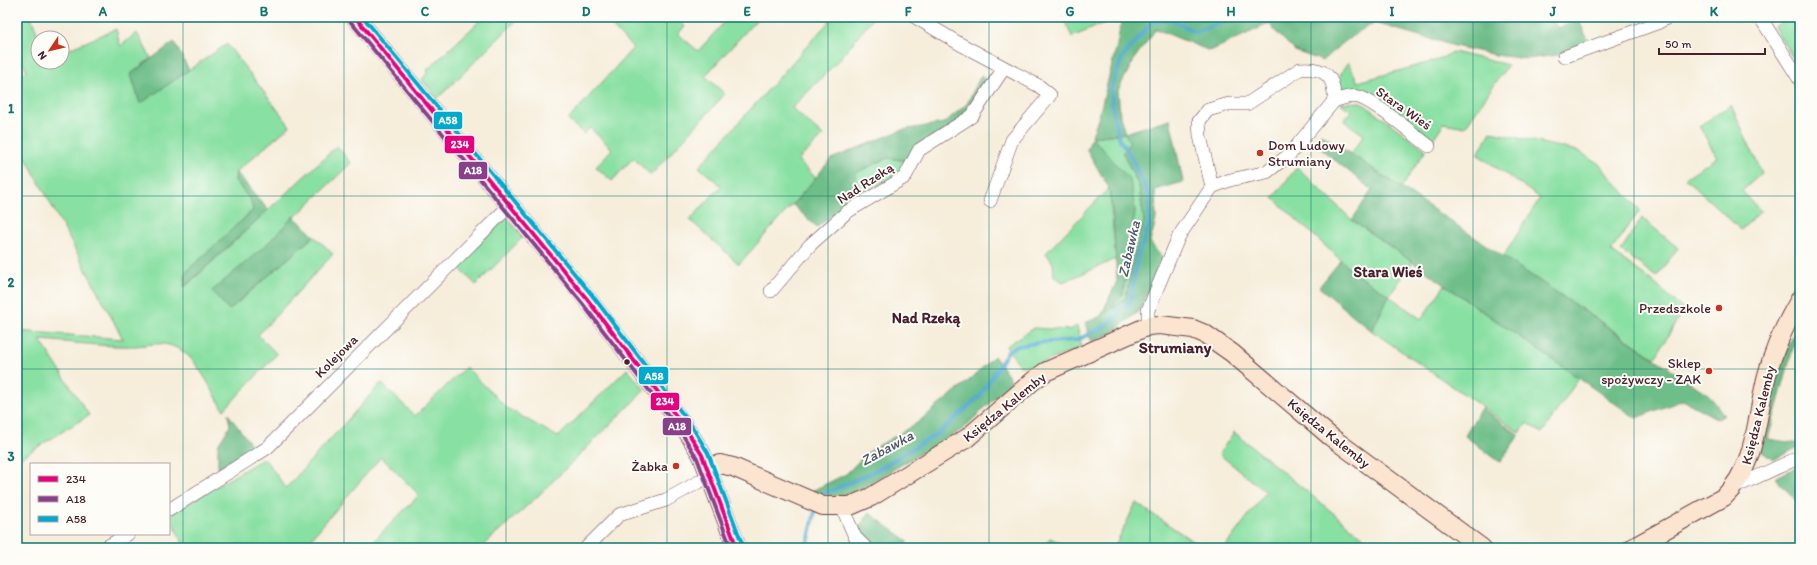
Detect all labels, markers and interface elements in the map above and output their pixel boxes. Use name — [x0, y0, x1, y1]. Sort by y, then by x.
text: A — [98, 4, 108, 19]
text: B — [260, 4, 269, 19]
text: C — [421, 4, 430, 19]
text: D — [582, 4, 591, 19]
text: E — [743, 4, 751, 19]
text: F — [905, 4, 912, 19]
text: G — [1066, 4, 1075, 19]
text: H — [1227, 4, 1236, 19]
text: I — [1390, 4, 1395, 19]
text: J — [1549, 4, 1557, 19]
text: K — [1710, 4, 1719, 19]
north arrow — [30, 30, 70, 70]
scale bar — [1659, 30, 1765, 56]
text: 50 m — [1665, 37, 1691, 51]
text: N — [35, 49, 50, 62]
street label: Stara Wieś — [1373, 83, 1435, 134]
text: 1 — [8, 101, 14, 116]
line badge: A58 — [433, 111, 463, 130]
text: A58 — [438, 114, 457, 127]
line badge: 234 — [444, 135, 475, 154]
place label: Dom Ludowy Strumiany — [1268, 137, 1345, 170]
text: 234 — [451, 138, 470, 151]
marker: Dom Ludowy Strumiany — [1255, 148, 1265, 158]
street label: Nad Rzeką — [834, 159, 897, 208]
line badge: A18 — [458, 161, 488, 180]
text: A18 — [463, 164, 482, 177]
water label: Zabawka — [1114, 219, 1144, 279]
district label: Stara Wieś — [1354, 263, 1423, 281]
text: 2 — [8, 275, 15, 290]
place label: Przedszkole — [1639, 300, 1711, 317]
marker: Przedszkole — [1714, 303, 1724, 313]
district label: Nad Rzeką — [892, 309, 960, 328]
street label: Kolejowa — [311, 331, 362, 381]
district label: Strumiany — [1139, 338, 1212, 358]
place label: Sklep spożywczy - ZAK — [1601, 355, 1701, 388]
unlabelled marker — [622, 357, 632, 367]
street label: Księdza Kalemby — [1738, 363, 1779, 466]
line badge: A58 — [638, 366, 669, 385]
marker: Sklep spożywczy - ZAK — [1704, 366, 1714, 376]
street label: Księdza Kalemby — [960, 369, 1049, 446]
text: A58 — [644, 370, 663, 383]
line badge: 234 — [650, 392, 680, 411]
text: 234 — [656, 395, 675, 408]
street label: Księdza Kalemby — [1284, 395, 1374, 472]
line badge: A18 — [662, 417, 692, 436]
text: A18 — [667, 420, 686, 433]
water label: Zabawka — [858, 426, 917, 470]
text: 3 — [7, 449, 15, 464]
place label: Żabka — [631, 458, 668, 475]
marker: Żabka — [671, 461, 681, 471]
legend — [30, 463, 170, 535]
text: 234 — [66, 472, 86, 486]
text: A18 — [66, 492, 86, 506]
text: A58 — [66, 512, 87, 526]

